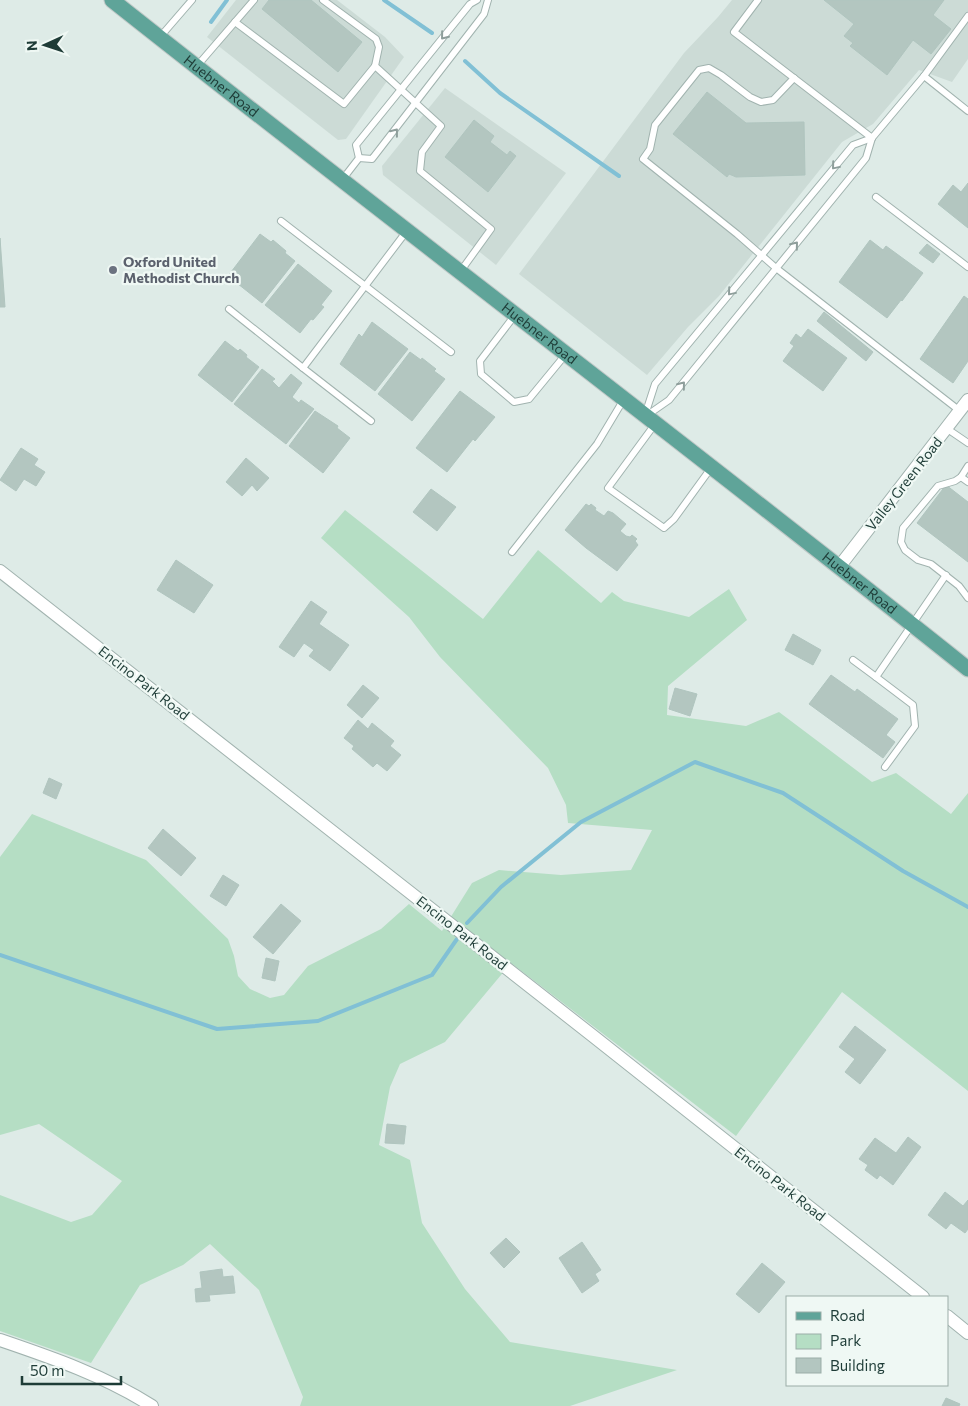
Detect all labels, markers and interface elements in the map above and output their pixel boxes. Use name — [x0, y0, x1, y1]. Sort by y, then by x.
north arrow — [20, 20, 70, 70]
one-way arrow — [441, 30, 450, 39]
text: N — [23, 40, 40, 51]
street label: Huebner Road — [181, 51, 262, 120]
one-way arrow — [389, 128, 398, 138]
one-way arrow — [832, 160, 840, 169]
one-way arrow — [789, 242, 798, 251]
place label: Oxford United Methodist Church — [123, 253, 239, 286]
marker: Oxford United Methodist Church — [107, 264, 119, 276]
one-way arrow — [728, 286, 737, 295]
street label: Huebner Road — [499, 299, 581, 367]
one-way arrow — [676, 381, 685, 390]
street label: Valley Green Road — [862, 433, 945, 534]
street label: Huebner Road — [819, 548, 901, 617]
street label: Encino Park Road — [96, 642, 193, 723]
street label: Encino Park Road — [414, 892, 511, 973]
street label: Encino Park Road — [732, 1143, 829, 1224]
legend — [786, 1296, 948, 1386]
text: Road — [830, 1306, 865, 1324]
text: Park — [830, 1331, 861, 1349]
scale bar — [22, 1354, 121, 1386]
text: Building — [830, 1356, 885, 1374]
text: 50 m — [30, 1361, 64, 1379]

